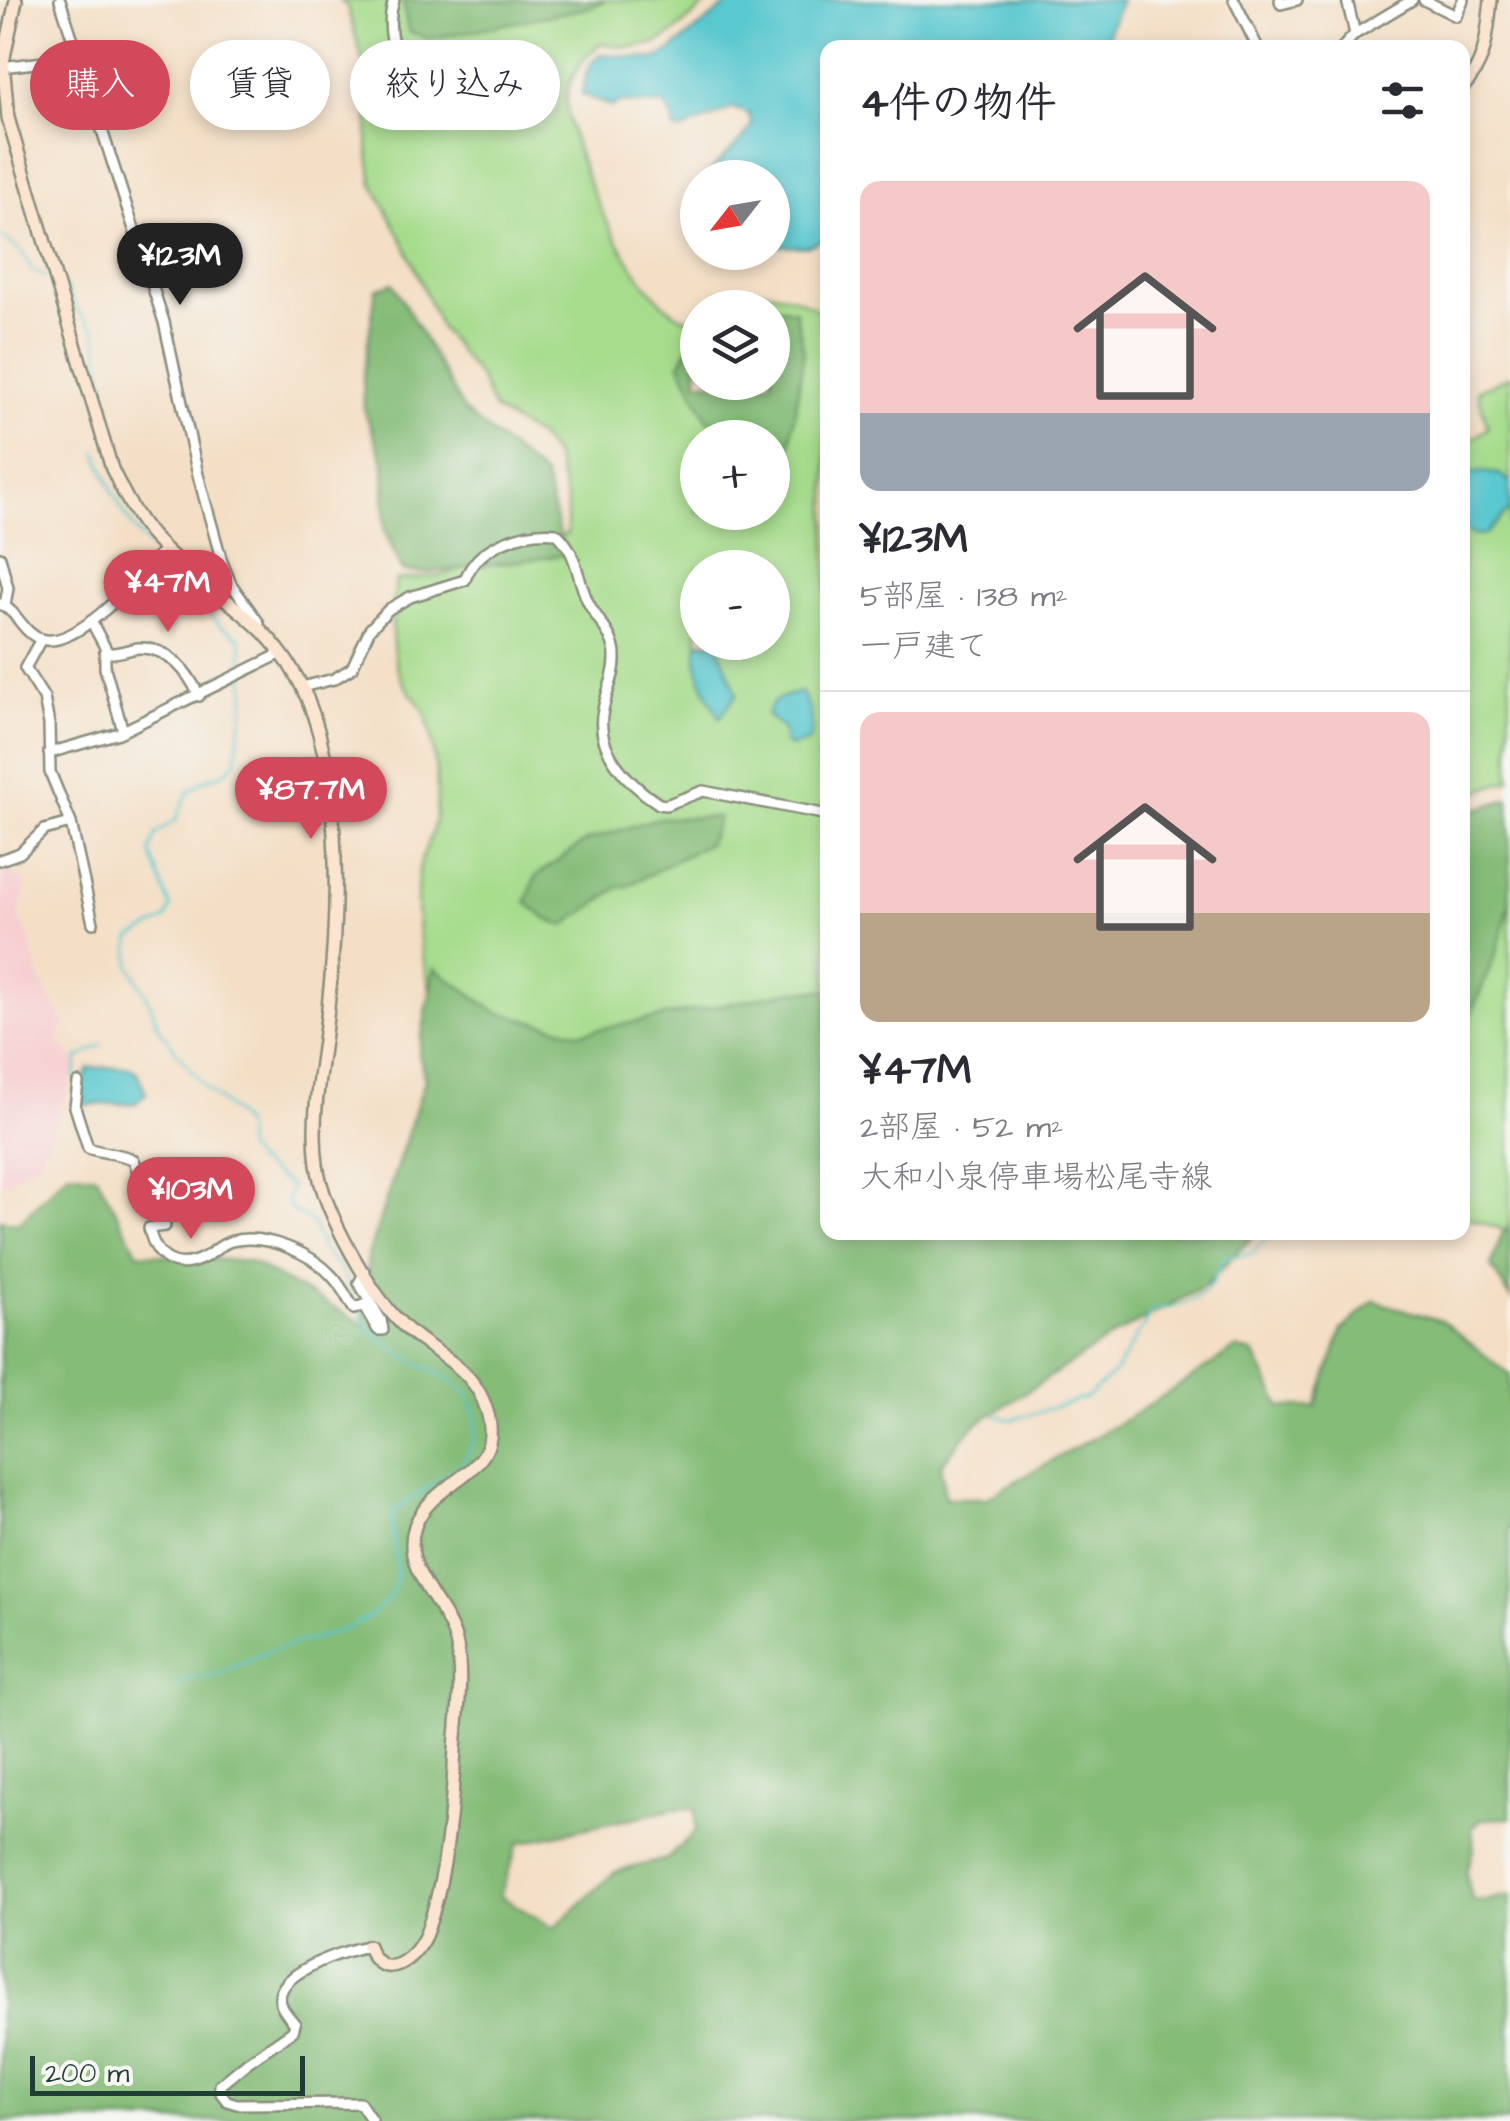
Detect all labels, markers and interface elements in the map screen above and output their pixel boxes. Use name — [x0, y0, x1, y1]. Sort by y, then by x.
chip: 購入 — [30, 40, 170, 130]
chip: 賃貸 — [190, 40, 330, 130]
chip: 絞り込み — [350, 40, 560, 130]
icon: filters — [1375, 73, 1430, 128]
text: 4件の物件 — [860, 75, 1057, 133]
north arrow — [680, 160, 790, 270]
map controls — [680, 160, 790, 660]
pin: ¥123M — [110, 223, 250, 308]
text: ¥123M — [139, 233, 221, 278]
icon: home — [1055, 246, 1235, 426]
button: layers — [680, 290, 790, 400]
button: + — [680, 420, 790, 530]
text: ¥123M — [860, 511, 968, 569]
pin: ¥47M — [109, 550, 227, 635]
button: − — [680, 550, 790, 660]
text: ¥47M — [125, 560, 211, 605]
text: 5部屋 · 138 m² — [860, 574, 1068, 619]
text: 一戸建て — [860, 624, 988, 669]
pin: ¥87.7M — [230, 757, 392, 842]
text: ¥87.7M — [257, 767, 365, 812]
icon: home — [1055, 777, 1235, 957]
text: ¥47M — [860, 1042, 972, 1100]
text: 2部屋 · 52 m² — [860, 1105, 1063, 1150]
text: 大和小泉停車場松尾寺線 — [860, 1155, 1212, 1200]
pin: ¥103M — [121, 1157, 261, 1242]
text: ¥103M — [149, 1167, 233, 1212]
scale bar — [30, 2051, 305, 2096]
text: 200 m — [45, 2054, 129, 2093]

